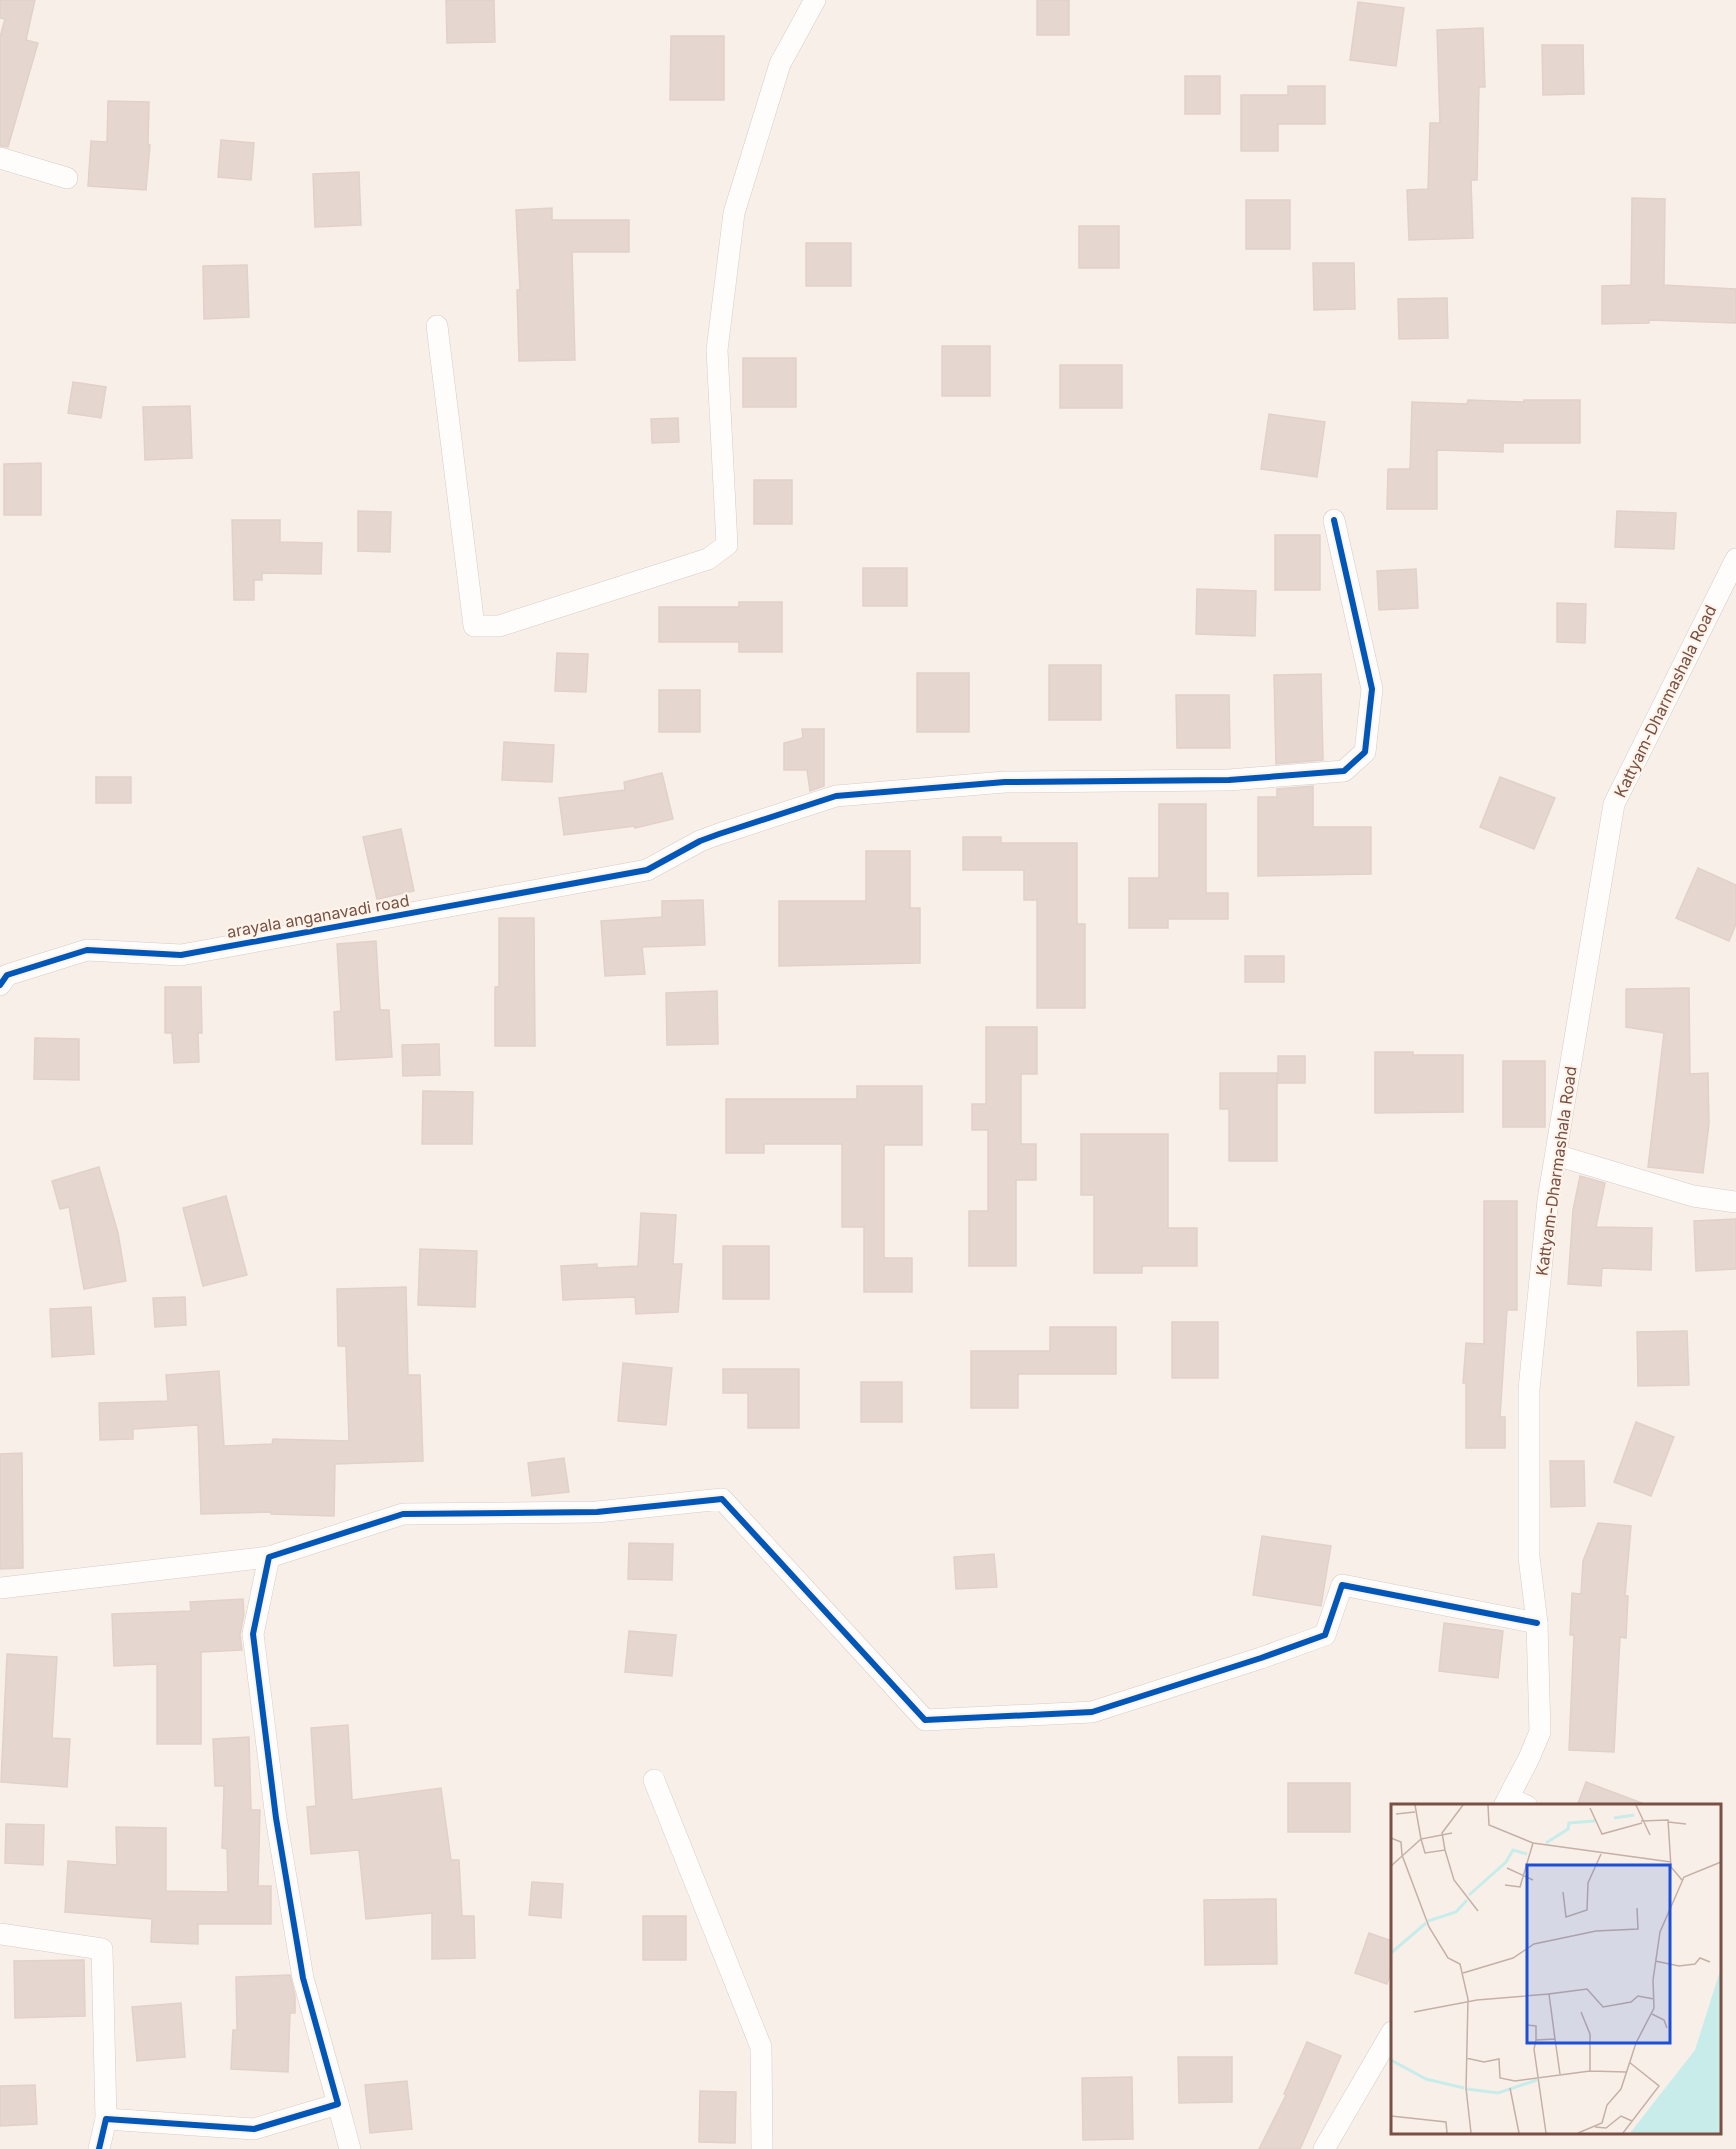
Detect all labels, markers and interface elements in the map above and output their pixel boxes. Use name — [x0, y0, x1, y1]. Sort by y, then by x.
street label: Kattyam-Dharmashala Road — [1610, 602, 1720, 800]
street label: arayala anganavadi road — [225, 890, 411, 942]
street label: Kattyam-Dharmashala Road — [1531, 1065, 1581, 1277]
inset map — [1391, 1804, 1721, 2134]

